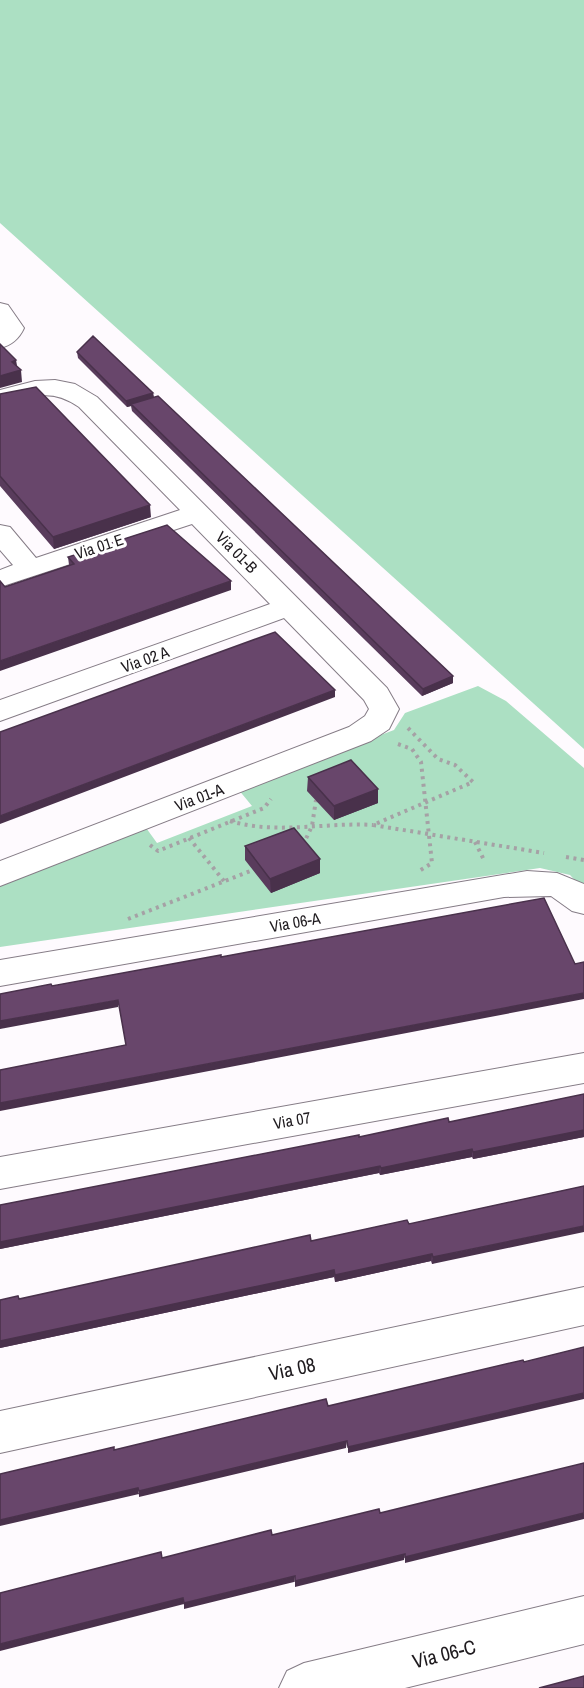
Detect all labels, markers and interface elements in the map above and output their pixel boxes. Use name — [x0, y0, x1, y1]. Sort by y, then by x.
street label: Via 01-B — [211, 526, 263, 578]
street label: Via 01 E — [72, 528, 126, 564]
street label: Via 02 A — [118, 640, 172, 678]
street label: Via 01-A — [171, 778, 227, 816]
street label: Via 06-A — [268, 907, 322, 937]
street label: Via 07 — [272, 1106, 312, 1134]
street label: Via 08 — [266, 1350, 318, 1387]
street label: Via 06-C — [409, 1633, 479, 1674]

